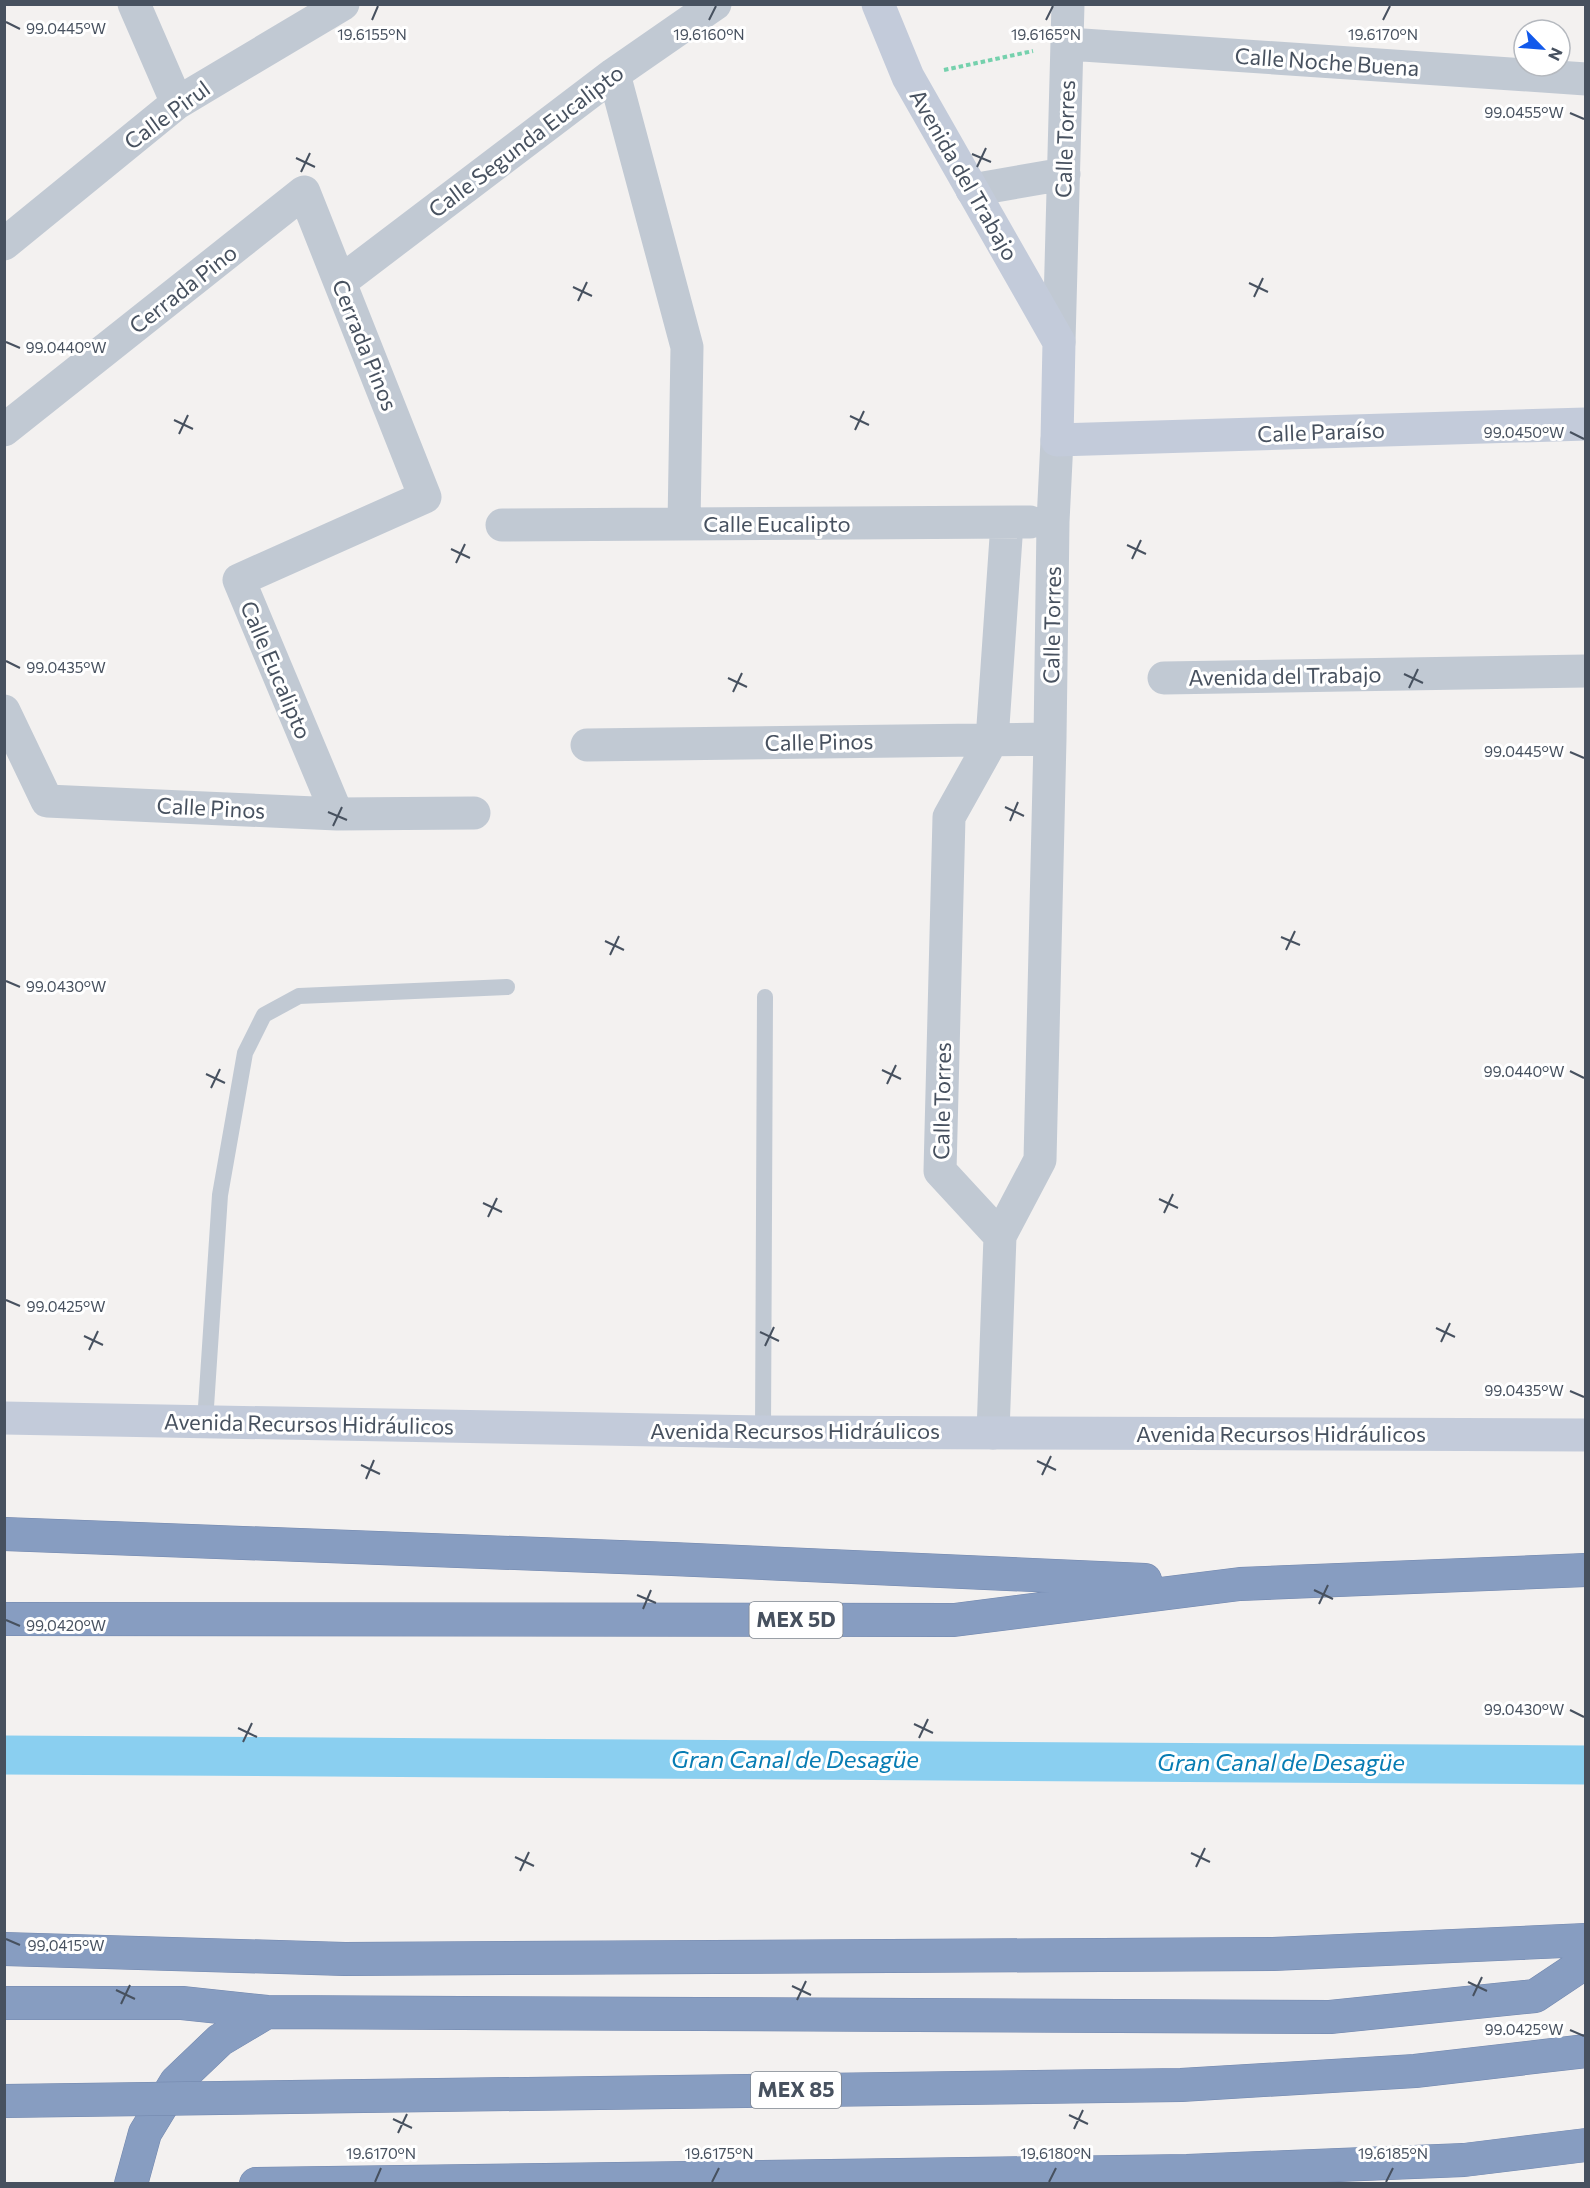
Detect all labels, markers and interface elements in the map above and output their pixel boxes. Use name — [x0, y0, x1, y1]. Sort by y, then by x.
north arrow — [1512, 18, 1572, 78]
text: 99.0445°W — [26, 19, 106, 37]
text: 19.6155°N — [337, 25, 407, 43]
text: 19.6160°N — [673, 25, 745, 43]
text: 19.6165°N — [1011, 25, 1081, 43]
text: 19.6170°N — [1348, 25, 1418, 43]
street label: Calle Noche Buena — [1234, 42, 1420, 81]
text: N — [1545, 45, 1567, 64]
street label: Calle Segunda Eucalipto — [423, 58, 629, 223]
street label: Calle Pirul — [118, 74, 215, 155]
street label: Calle Torres — [1049, 80, 1080, 198]
street label: Avenida del Trabajo — [904, 84, 1024, 265]
text: 99.0455°W — [1484, 103, 1564, 121]
street label: Cerrada Pino — [123, 238, 242, 339]
street label: Cerrada Pinos — [327, 275, 404, 414]
text: 99.0440°W — [25, 338, 107, 356]
street label: Calle Paraíso — [1257, 416, 1385, 447]
text: 99.0450°W — [1484, 423, 1564, 441]
street label: Calle Eucalipto — [703, 510, 851, 537]
street label: Calle Torres — [1037, 566, 1066, 684]
street label: Calle Eucalipto — [235, 597, 318, 743]
text: 99.0435°W — [26, 658, 106, 676]
street label: Avenida del Trabajo — [1188, 660, 1382, 691]
street label: Calle Pinos — [764, 727, 874, 756]
text: 99.0445°W — [1484, 742, 1564, 760]
street label: Calle Pinos — [156, 791, 266, 824]
text: 99.0430°W — [26, 977, 106, 995]
street label: Calle Torres — [927, 1042, 956, 1160]
text: 99.0440°W — [1483, 1062, 1565, 1080]
text: 99.0425°W — [26, 1297, 106, 1315]
text: 99.0435°W — [1484, 1381, 1564, 1399]
street label: Avenida Recursos Hidráulicos — [164, 1407, 454, 1440]
street label: Avenida Recursos Hidráulicos — [650, 1417, 940, 1444]
street label: Avenida Recursos Hidráulicos — [1136, 1420, 1426, 1447]
road number: MEX 5D — [750, 1602, 842, 1638]
text: 99.0420°W — [26, 1616, 106, 1634]
text: 99.0430°W — [1484, 1700, 1564, 1718]
water label: Gran Canal de Desagüe — [671, 1744, 919, 1773]
water label: Gran Canal de Desagüe — [1157, 1747, 1405, 1776]
text: 99.0415°W — [28, 1936, 104, 1954]
text: 99.0425°W — [1484, 2020, 1564, 2038]
road number: MEX 85 — [751, 2072, 841, 2108]
text: 19.6170°N — [346, 2144, 416, 2162]
text: 19.6175°N — [685, 2144, 753, 2162]
text: 19.6180°N — [1020, 2144, 1092, 2162]
text: 19.6185°N — [1358, 2144, 1428, 2162]

